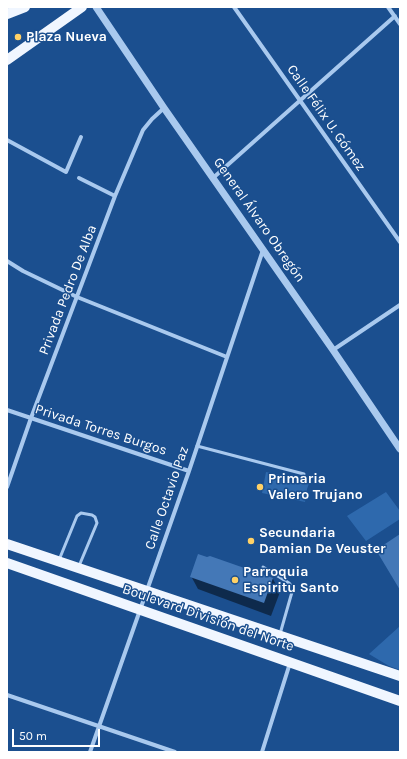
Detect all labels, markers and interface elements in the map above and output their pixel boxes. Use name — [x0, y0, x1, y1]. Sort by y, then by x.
place label: Plaza Nueva — [26, 29, 107, 45]
marker: Plaza Nueva — [13, 32, 23, 42]
street label: Calle Félix U. Gómez — [283, 62, 369, 174]
street label: General Álvaro Obregón — [210, 154, 308, 286]
street label: Privada Pedro De Alba — [35, 223, 101, 357]
street label: Privada Torres Burgos — [33, 401, 169, 459]
street label: Calle Octavio Paz — [141, 444, 193, 552]
place label: Primaria Valero Trujano — [268, 471, 363, 504]
marker: Primaria Valero Trujano — [255, 482, 265, 492]
place label: Secundaria Damian De Veuster — [259, 525, 386, 558]
marker: Secundaria Damian De Veuster — [246, 536, 256, 546]
place label: Parroquia Espiritu Santo — [243, 564, 339, 596]
marker: Parroquia Espiritu Santo — [230, 575, 240, 585]
street label: Boulevard División del Norte — [120, 581, 296, 655]
scale bar — [14, 721, 102, 747]
text: 50 m — [19, 729, 47, 743]

